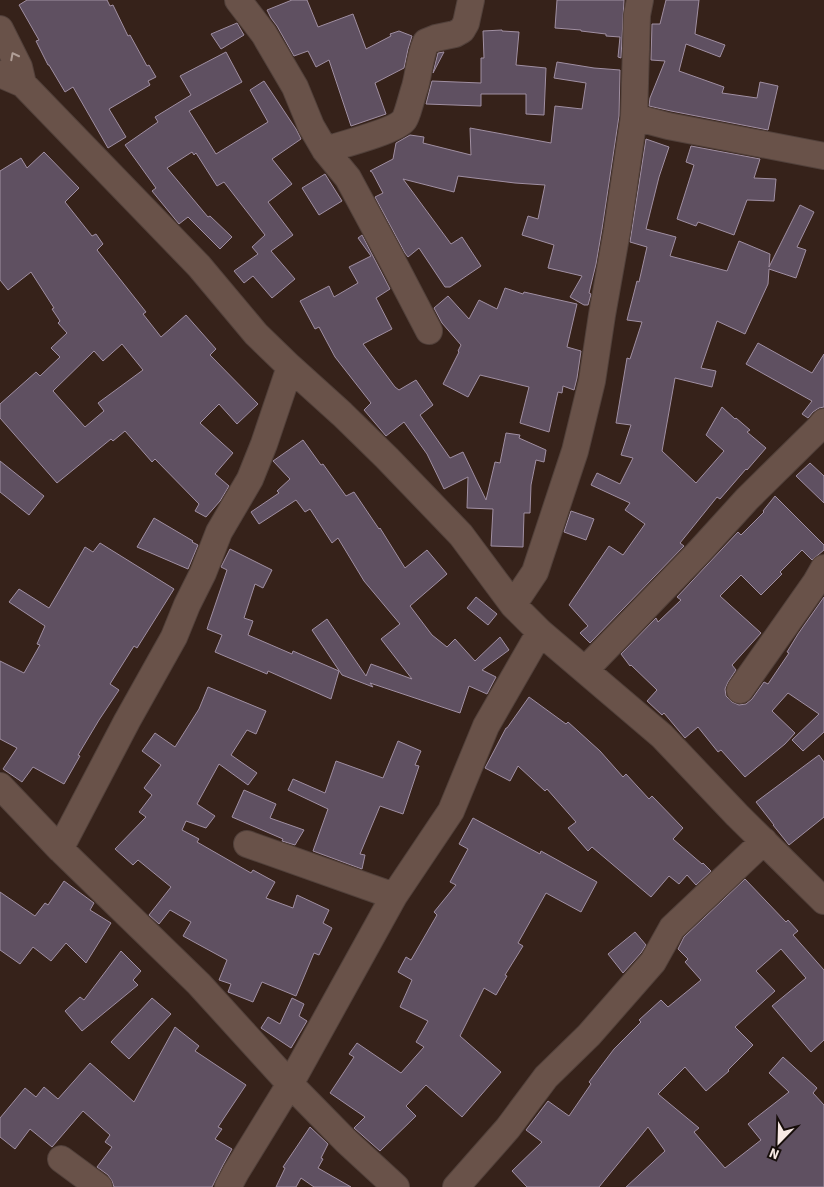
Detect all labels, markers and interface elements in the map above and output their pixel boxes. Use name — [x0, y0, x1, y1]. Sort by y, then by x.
one-way arrow — [9, 52, 20, 61]
north arrow — [754, 1117, 804, 1167]
text: N — [766, 1142, 783, 1164]

